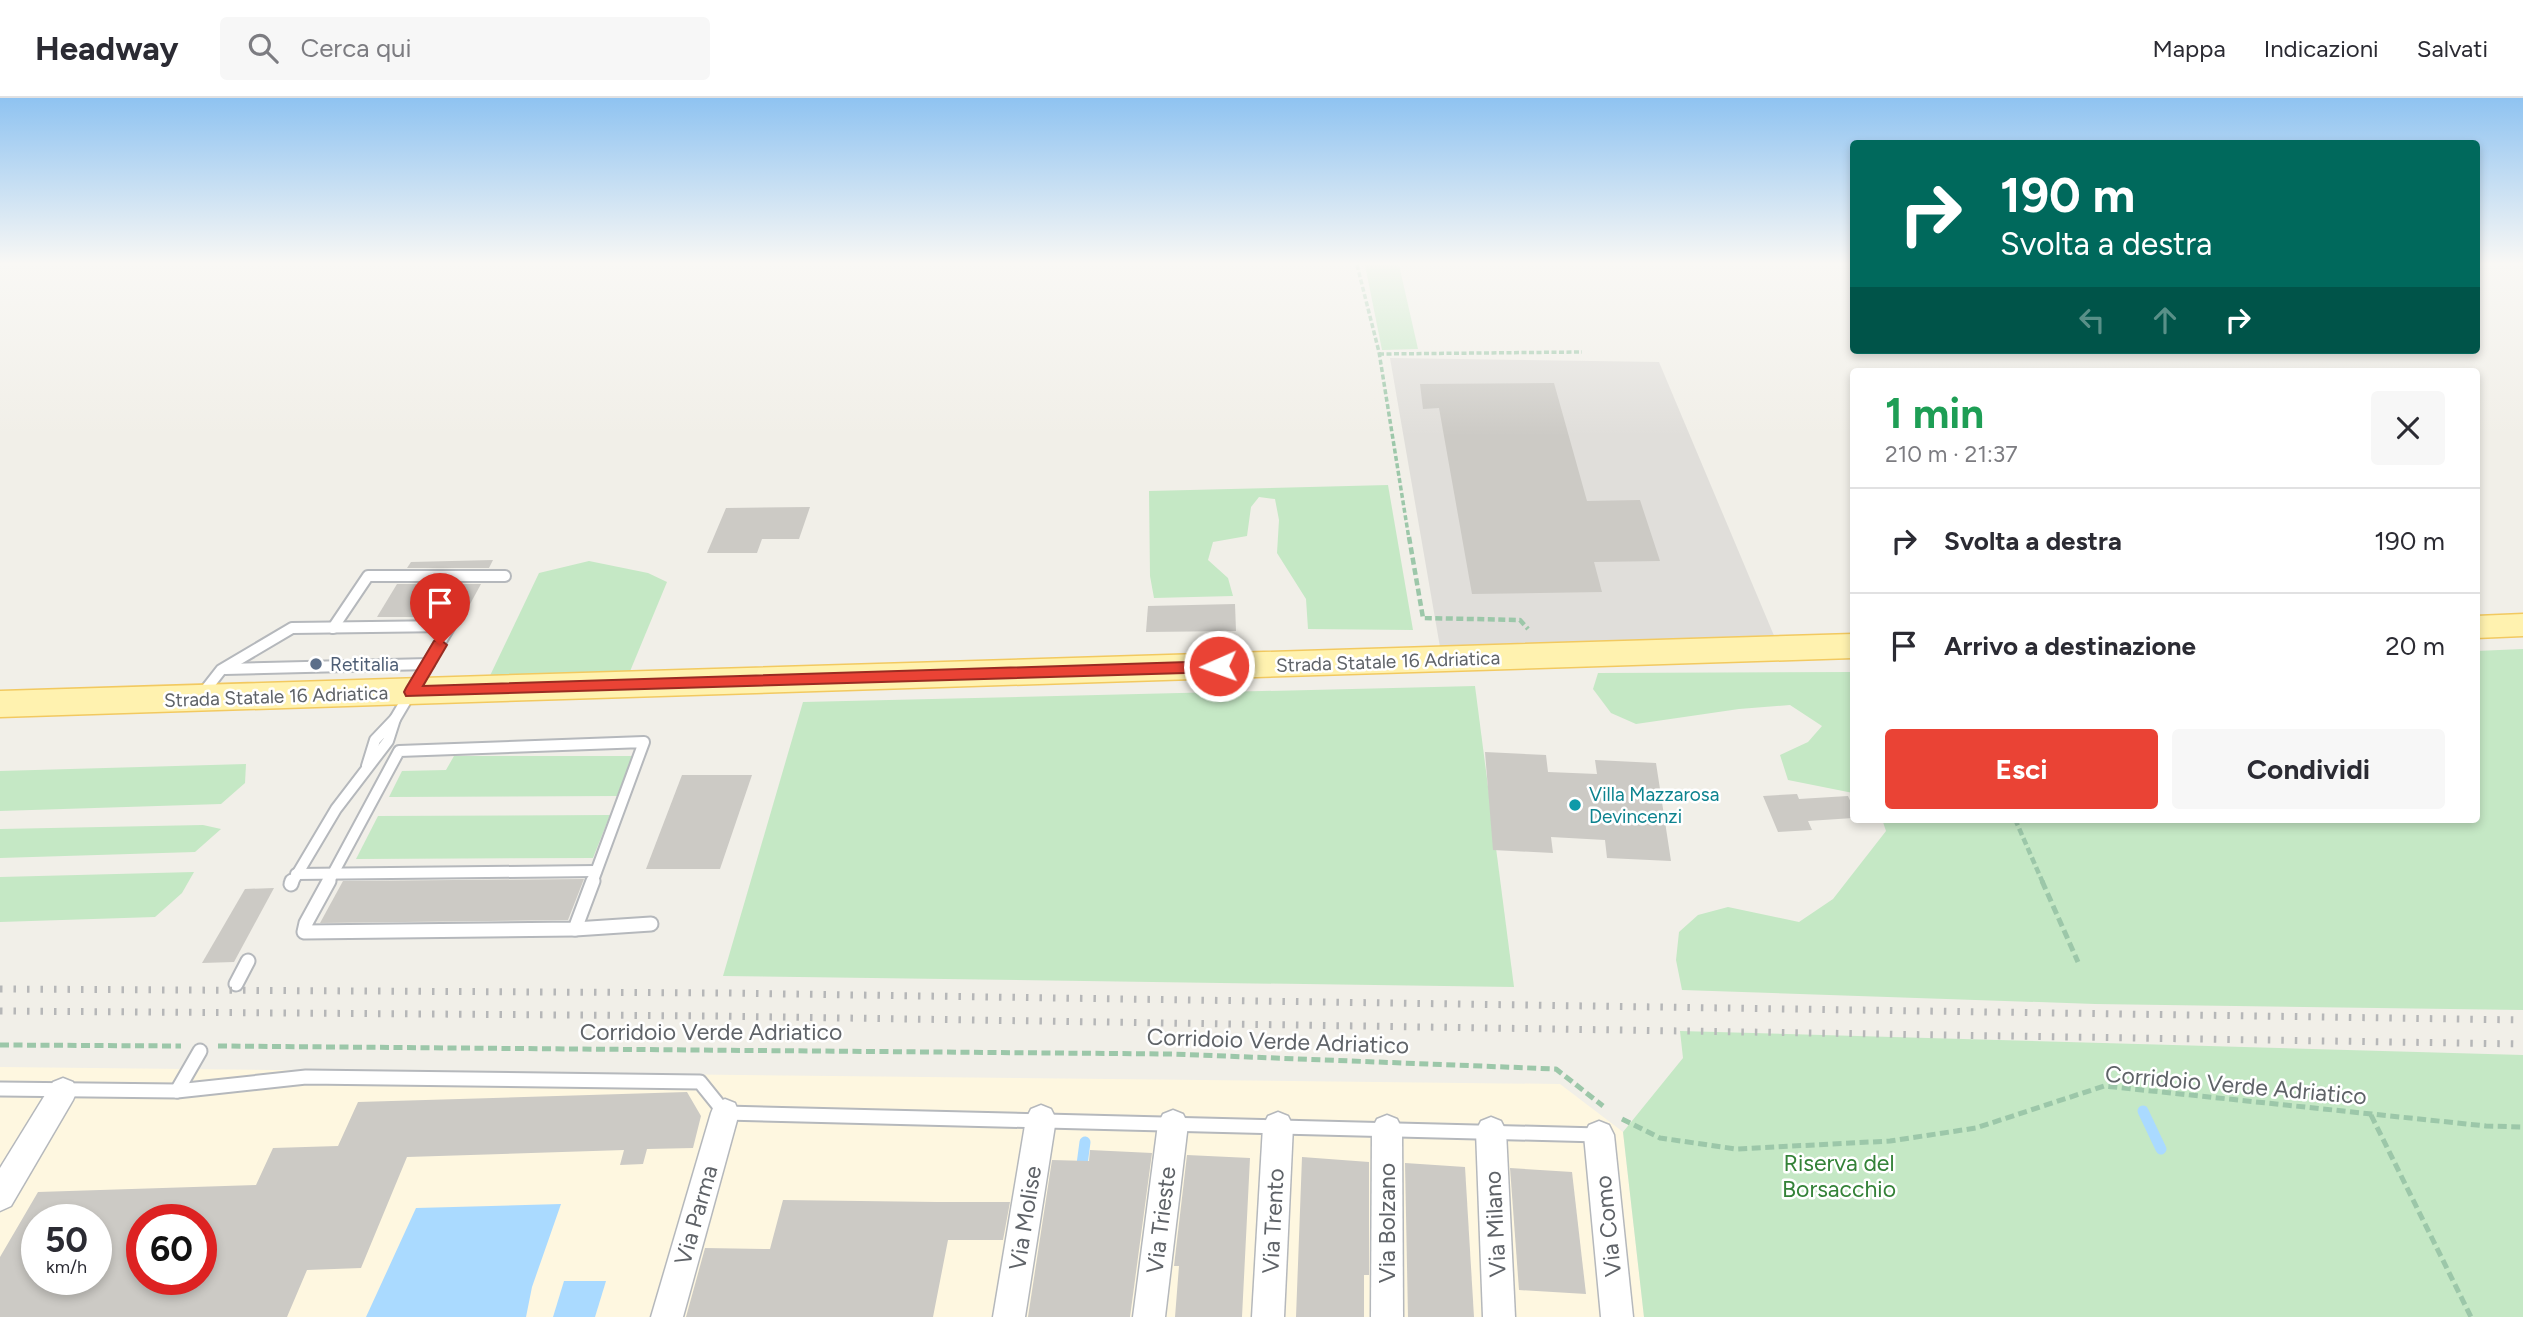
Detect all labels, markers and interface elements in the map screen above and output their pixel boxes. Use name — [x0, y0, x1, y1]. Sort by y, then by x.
search box — [220, 17, 710, 80]
text: Headway — [35, 29, 178, 68]
icon: search — [244, 29, 282, 67]
text: Cerca qui — [300, 32, 411, 64]
text: Mappa — [2153, 34, 2226, 63]
text: Indicazioni — [2264, 34, 2379, 63]
text: Salvati — [2417, 34, 2488, 63]
text: 190 m — [2000, 165, 2135, 224]
icon: right — [1885, 168, 1976, 259]
text: Svolta a destra — [2000, 225, 2212, 263]
icon: left — [2073, 301, 2111, 339]
icon: ahead — [2146, 301, 2184, 339]
icon: right — [2219, 301, 2257, 339]
text: 1 min — [1885, 388, 1984, 439]
button: close — [2371, 391, 2445, 465]
text: 210 m · 21:37 — [1885, 440, 2018, 468]
icon: right — [1885, 522, 1923, 560]
text: Svolta a destra — [1944, 525, 2122, 557]
text: 190 m — [2374, 525, 2445, 557]
pin — [410, 573, 470, 645]
icon: arrive — [421, 584, 459, 622]
icon: arrive — [1885, 627, 1923, 665]
position arrow — [1182, 629, 1256, 703]
text: Arrivo a destinazione — [1944, 630, 2196, 662]
text: 20 m — [2385, 630, 2445, 662]
street label: Strada Statale 16 Adriatica — [1276, 646, 1500, 677]
place label: Retitalia — [330, 653, 399, 676]
marker: Retitalia — [308, 656, 324, 672]
street label: Strada Statale 16 Adriatica — [164, 681, 388, 712]
button: Esci — [1885, 729, 2158, 809]
button: Condividi — [2172, 729, 2445, 809]
place label: Villa Mazzarosa Devincenzi — [1589, 783, 1719, 828]
marker: Villa Mazzarosa Devincenzi — [1567, 797, 1583, 813]
street label: Corridoio Verde Adriatico — [580, 1018, 842, 1046]
street label: Corridoio Verde Adriatico — [1146, 1022, 1410, 1060]
street label: Corridoio Verde Adriatico — [2104, 1060, 2368, 1110]
park label: Riserva del Borsacchio — [1782, 1149, 1896, 1203]
street label: Via Parma — [668, 1162, 724, 1268]
street label: Via Bolzano — [1373, 1163, 1401, 1283]
street label: Via Molise — [1003, 1164, 1047, 1272]
street label: Via Trieste — [1141, 1165, 1181, 1275]
street label: Via Trento — [1256, 1168, 1290, 1274]
street label: Via Milano — [1478, 1170, 1512, 1278]
street label: Via Como — [1589, 1174, 1627, 1278]
speed limit sign: 60 — [126, 1204, 217, 1295]
text: 50 — [45, 1219, 88, 1261]
text: km/h — [46, 1256, 87, 1278]

